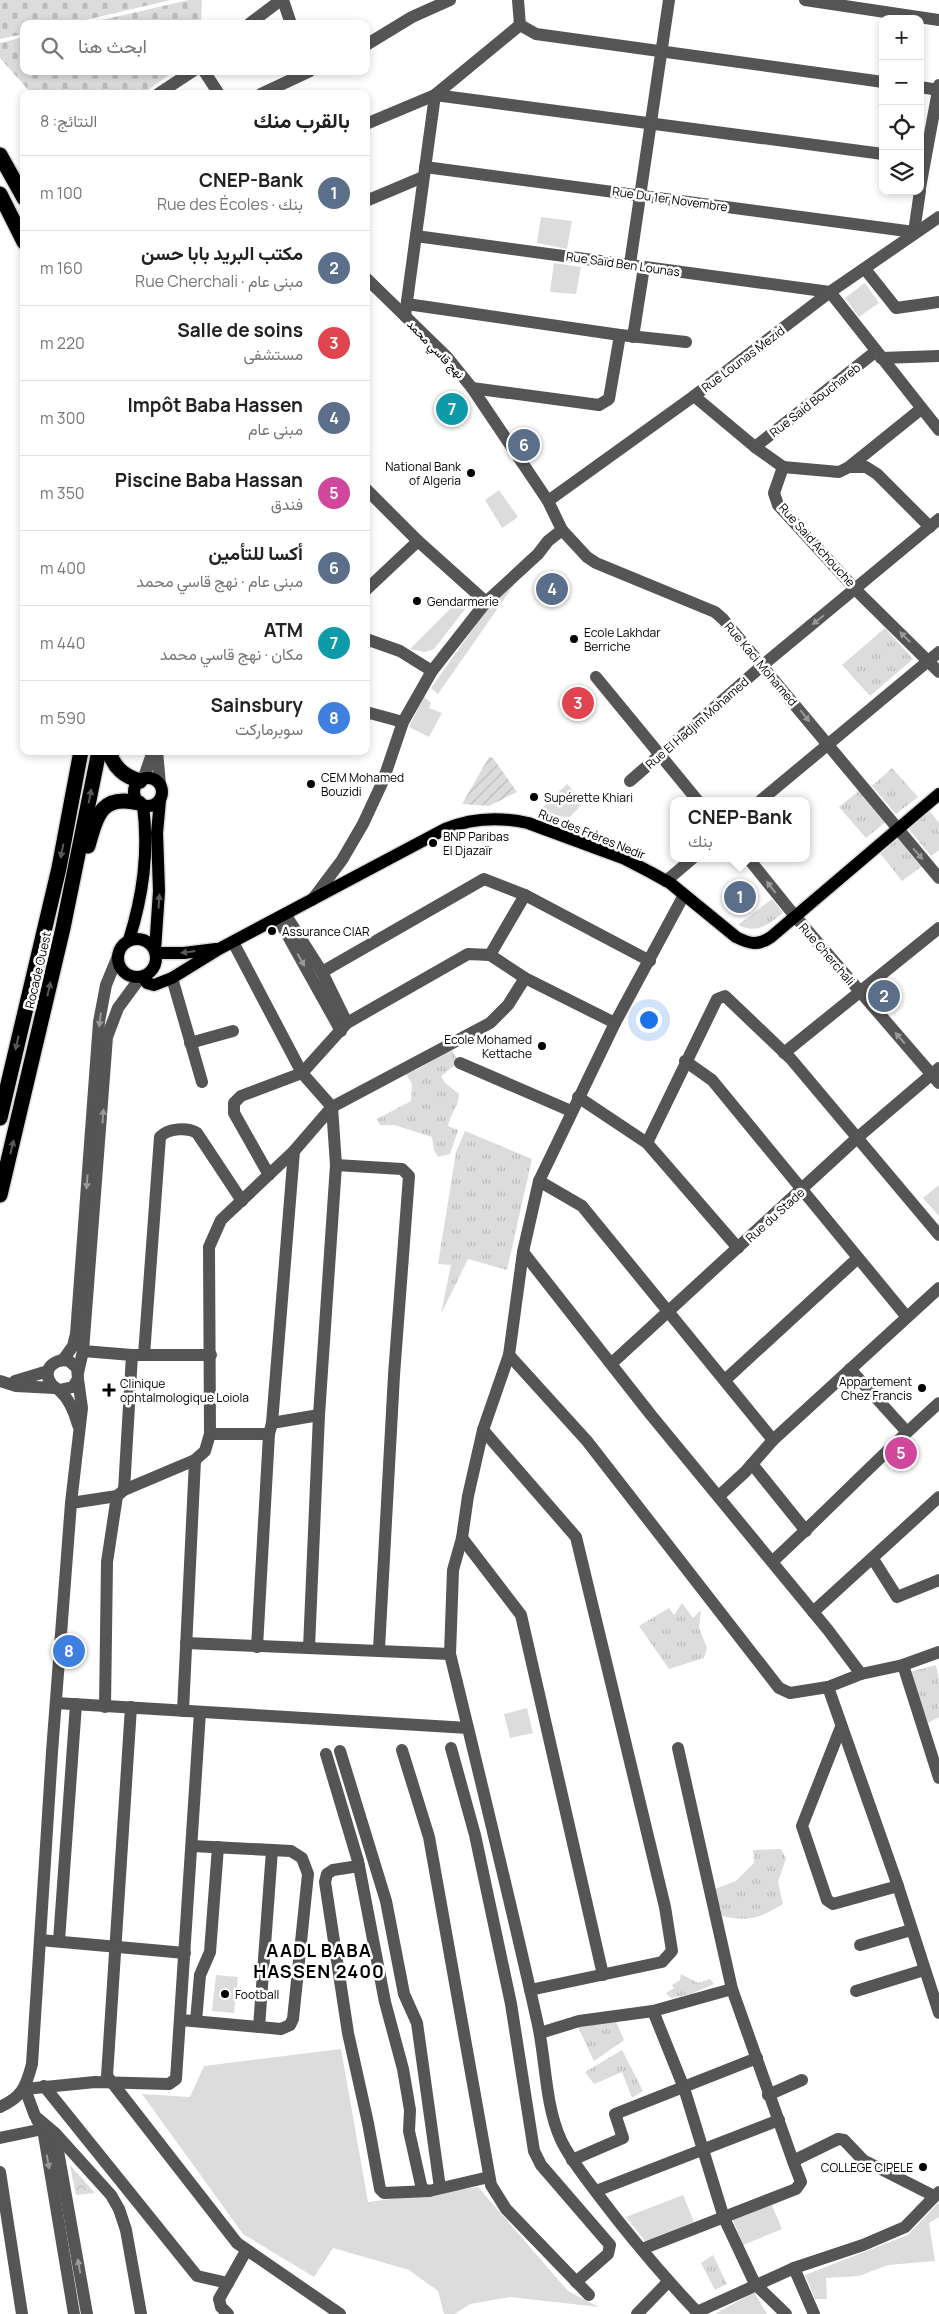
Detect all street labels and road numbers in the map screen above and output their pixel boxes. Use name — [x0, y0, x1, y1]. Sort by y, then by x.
street label: Rue Du 1er Novembre — [611, 182, 729, 216]
street label: Rue Saïd Ben Lounas — [565, 248, 681, 280]
street label: نهج قاسي محمد — [402, 316, 469, 384]
street label: Rue Lounas Mezid — [698, 322, 788, 396]
street label: Rue Said Bouchareb — [766, 359, 864, 441]
street label: Rue Said Achouche — [775, 500, 859, 590]
street label: Rue Kaci Mohamed — [721, 618, 801, 710]
street label: Rue El Hadjim Mohamed — [642, 673, 752, 773]
street label: Rue des Frères Nedir — [536, 805, 649, 863]
street label: Rue Cherchali — [795, 919, 859, 989]
street label: Rocade Ouest — [21, 930, 55, 1010]
street label: Rue du Stade — [742, 1184, 808, 1246]

